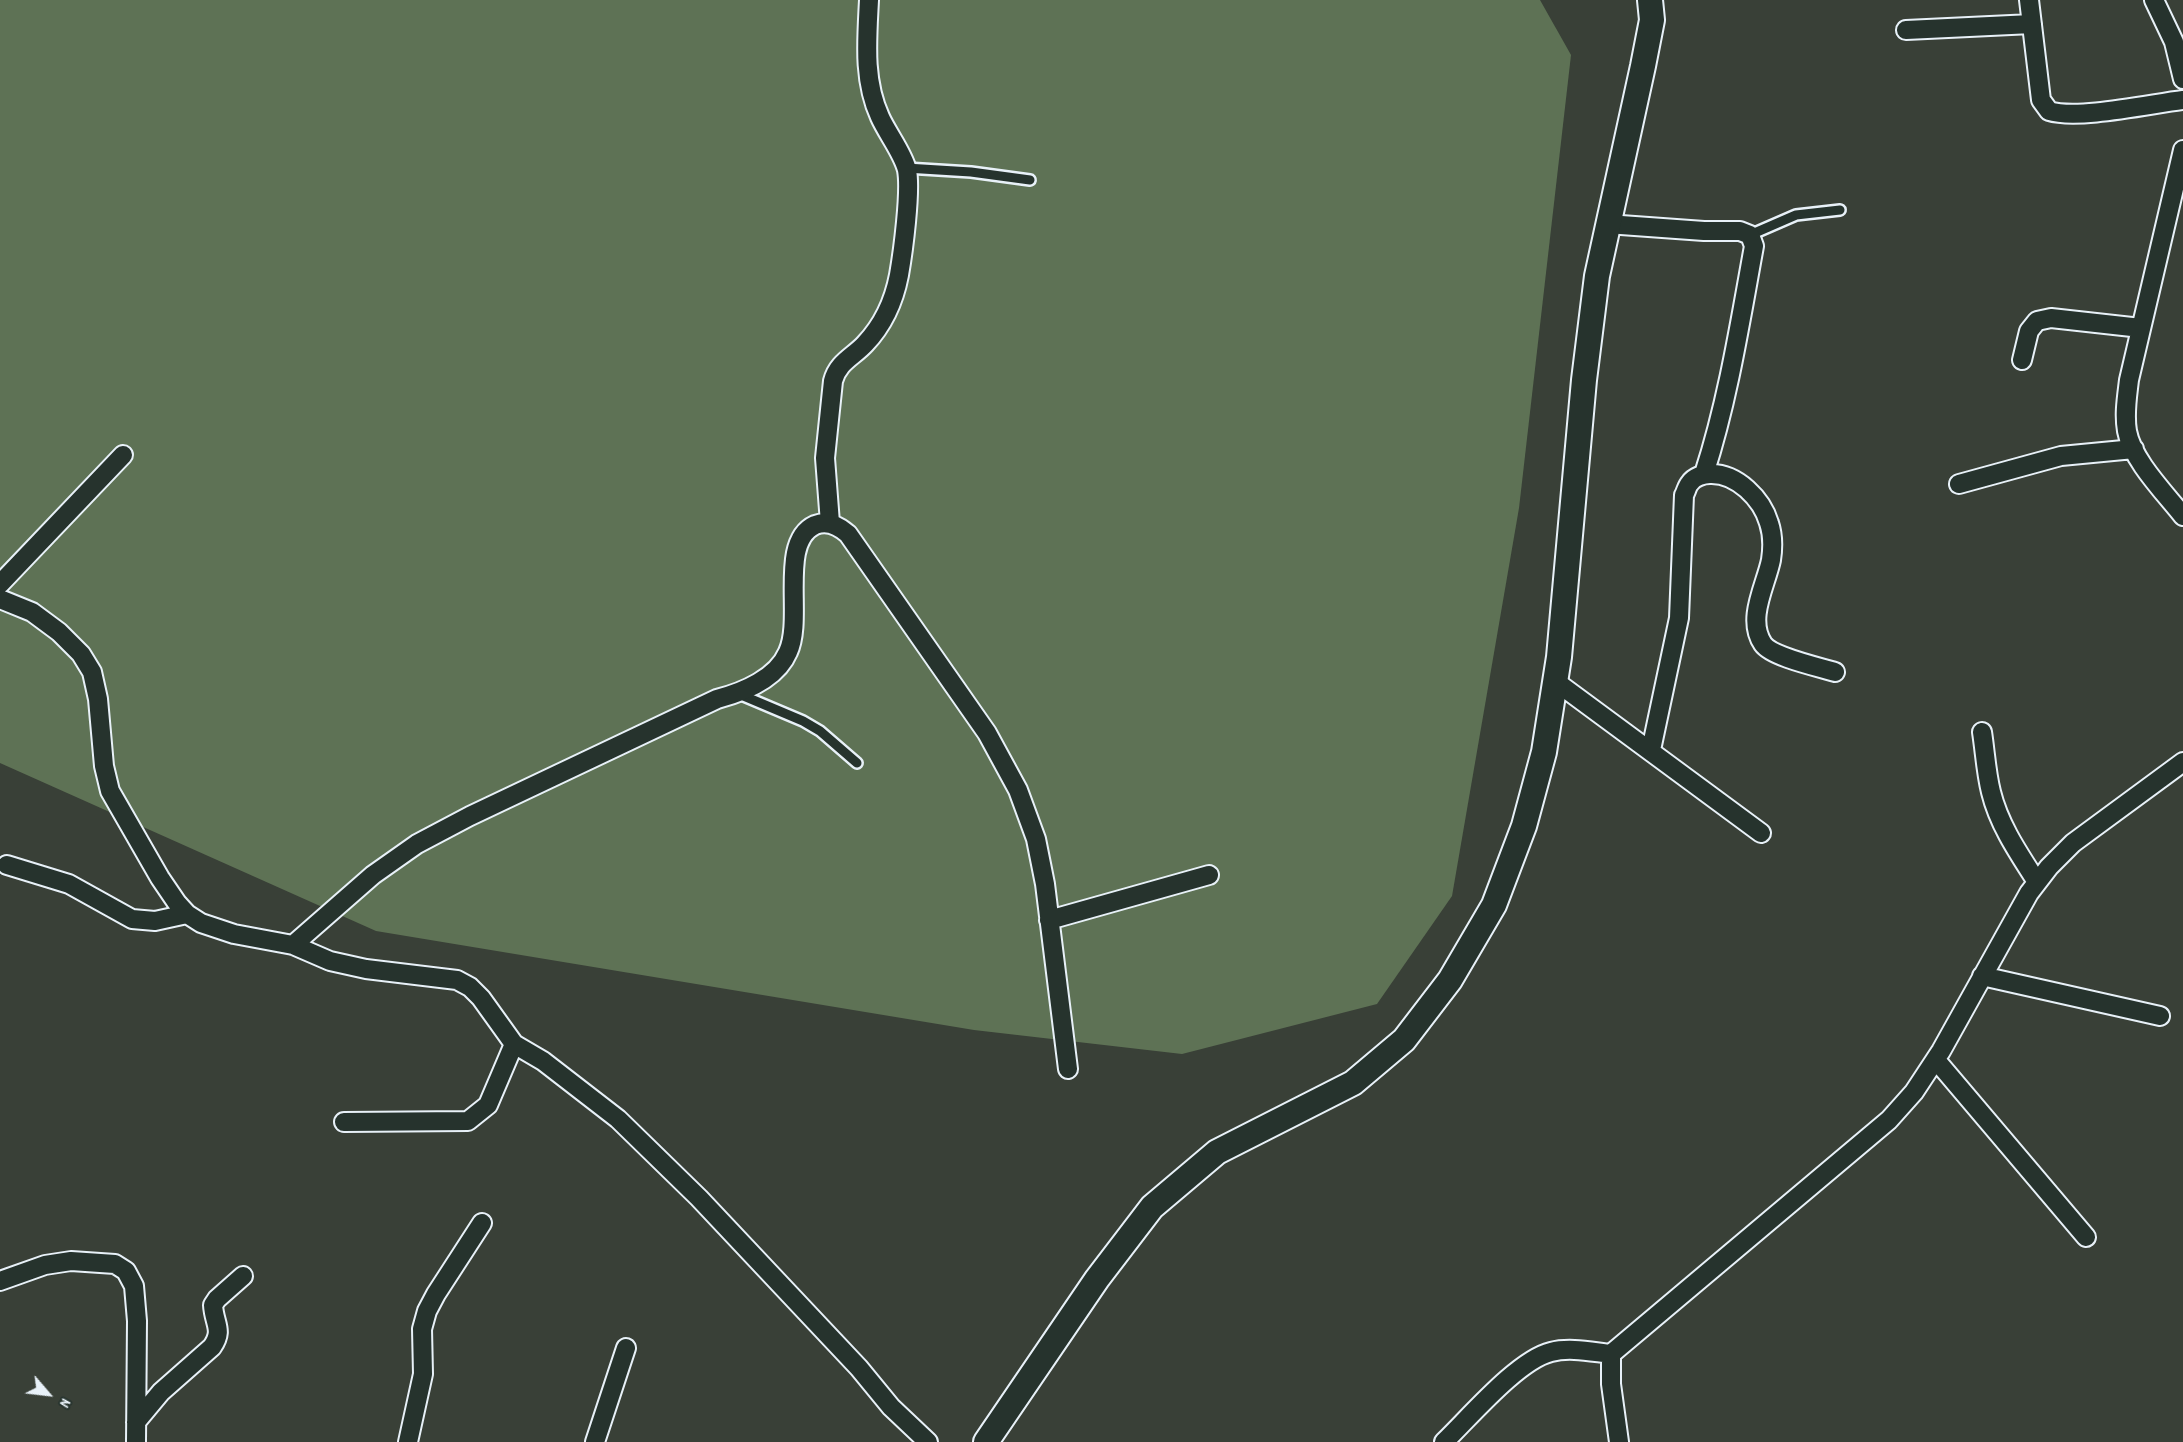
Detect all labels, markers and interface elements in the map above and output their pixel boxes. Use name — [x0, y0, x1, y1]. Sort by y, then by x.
north arrow — [18, 1364, 78, 1424]
text: N — [52, 1394, 76, 1412]

